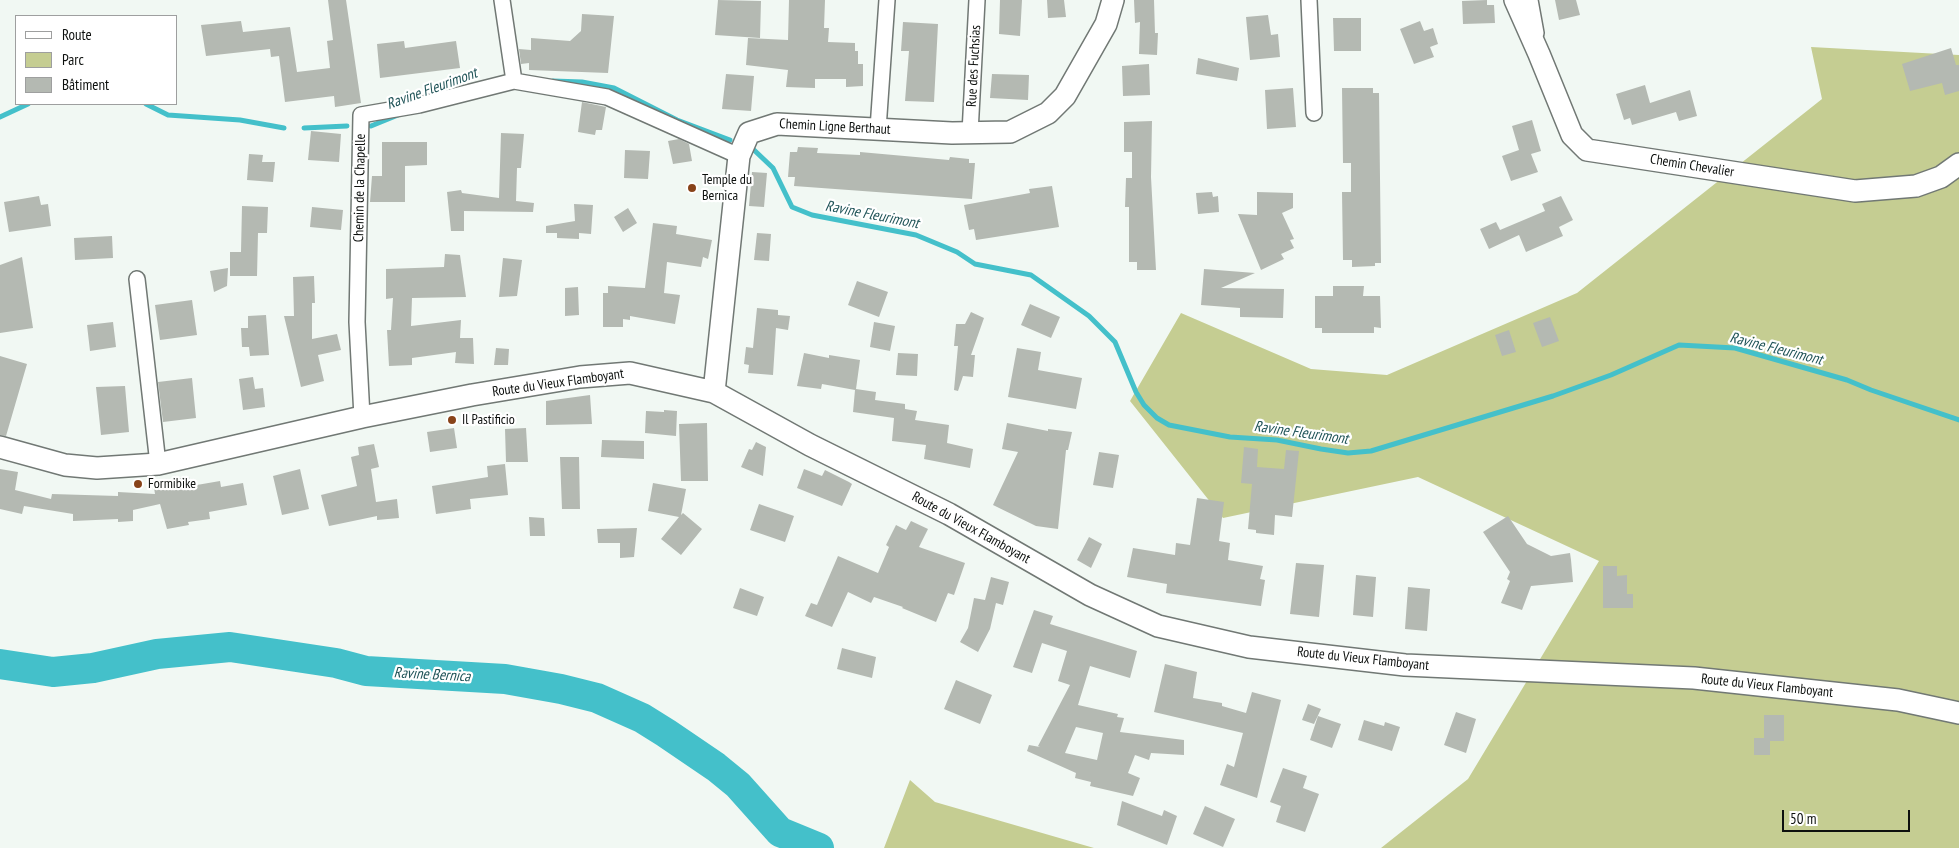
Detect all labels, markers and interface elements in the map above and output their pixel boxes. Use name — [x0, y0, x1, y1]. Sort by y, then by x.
legend — [15, 15, 178, 105]
text: Route — [62, 25, 92, 44]
street label: Rue des Fuchsias — [963, 25, 985, 107]
text: Parc — [62, 50, 84, 69]
water label: Ravine Fleurimont — [384, 64, 480, 114]
text: Bâtiment — [62, 75, 109, 94]
street label: Chemin Ligne Berthaut — [779, 116, 891, 138]
street label: Chemin de la Chapelle — [351, 134, 369, 242]
street label: Chemin Chevalier — [1649, 151, 1735, 181]
place label: Temple du Bernica — [702, 172, 752, 204]
marker: Temple du Bernica — [686, 182, 698, 194]
water label: Ravine Fleurimont — [824, 197, 920, 233]
water label: Ravine Fleurimont — [1728, 329, 1824, 369]
street label: Route du Vieux Flamboyant — [491, 365, 625, 401]
place label: Il Pastificio — [462, 412, 515, 428]
marker: Il Pastificio — [446, 414, 458, 426]
water label: Ravine Fleurimont — [1253, 417, 1349, 449]
place label: Formibike — [148, 476, 196, 492]
marker: Formibike — [132, 478, 144, 490]
street label: Route du Vieux Flamboyant — [909, 489, 1033, 567]
street label: Route du Vieux Flamboyant — [1296, 644, 1430, 674]
water label: Ravine Bernica — [393, 664, 471, 686]
street label: Route du Vieux Flamboyant — [1700, 671, 1834, 701]
scale bar — [1784, 800, 1912, 832]
text: 50 m — [1790, 809, 1816, 828]

